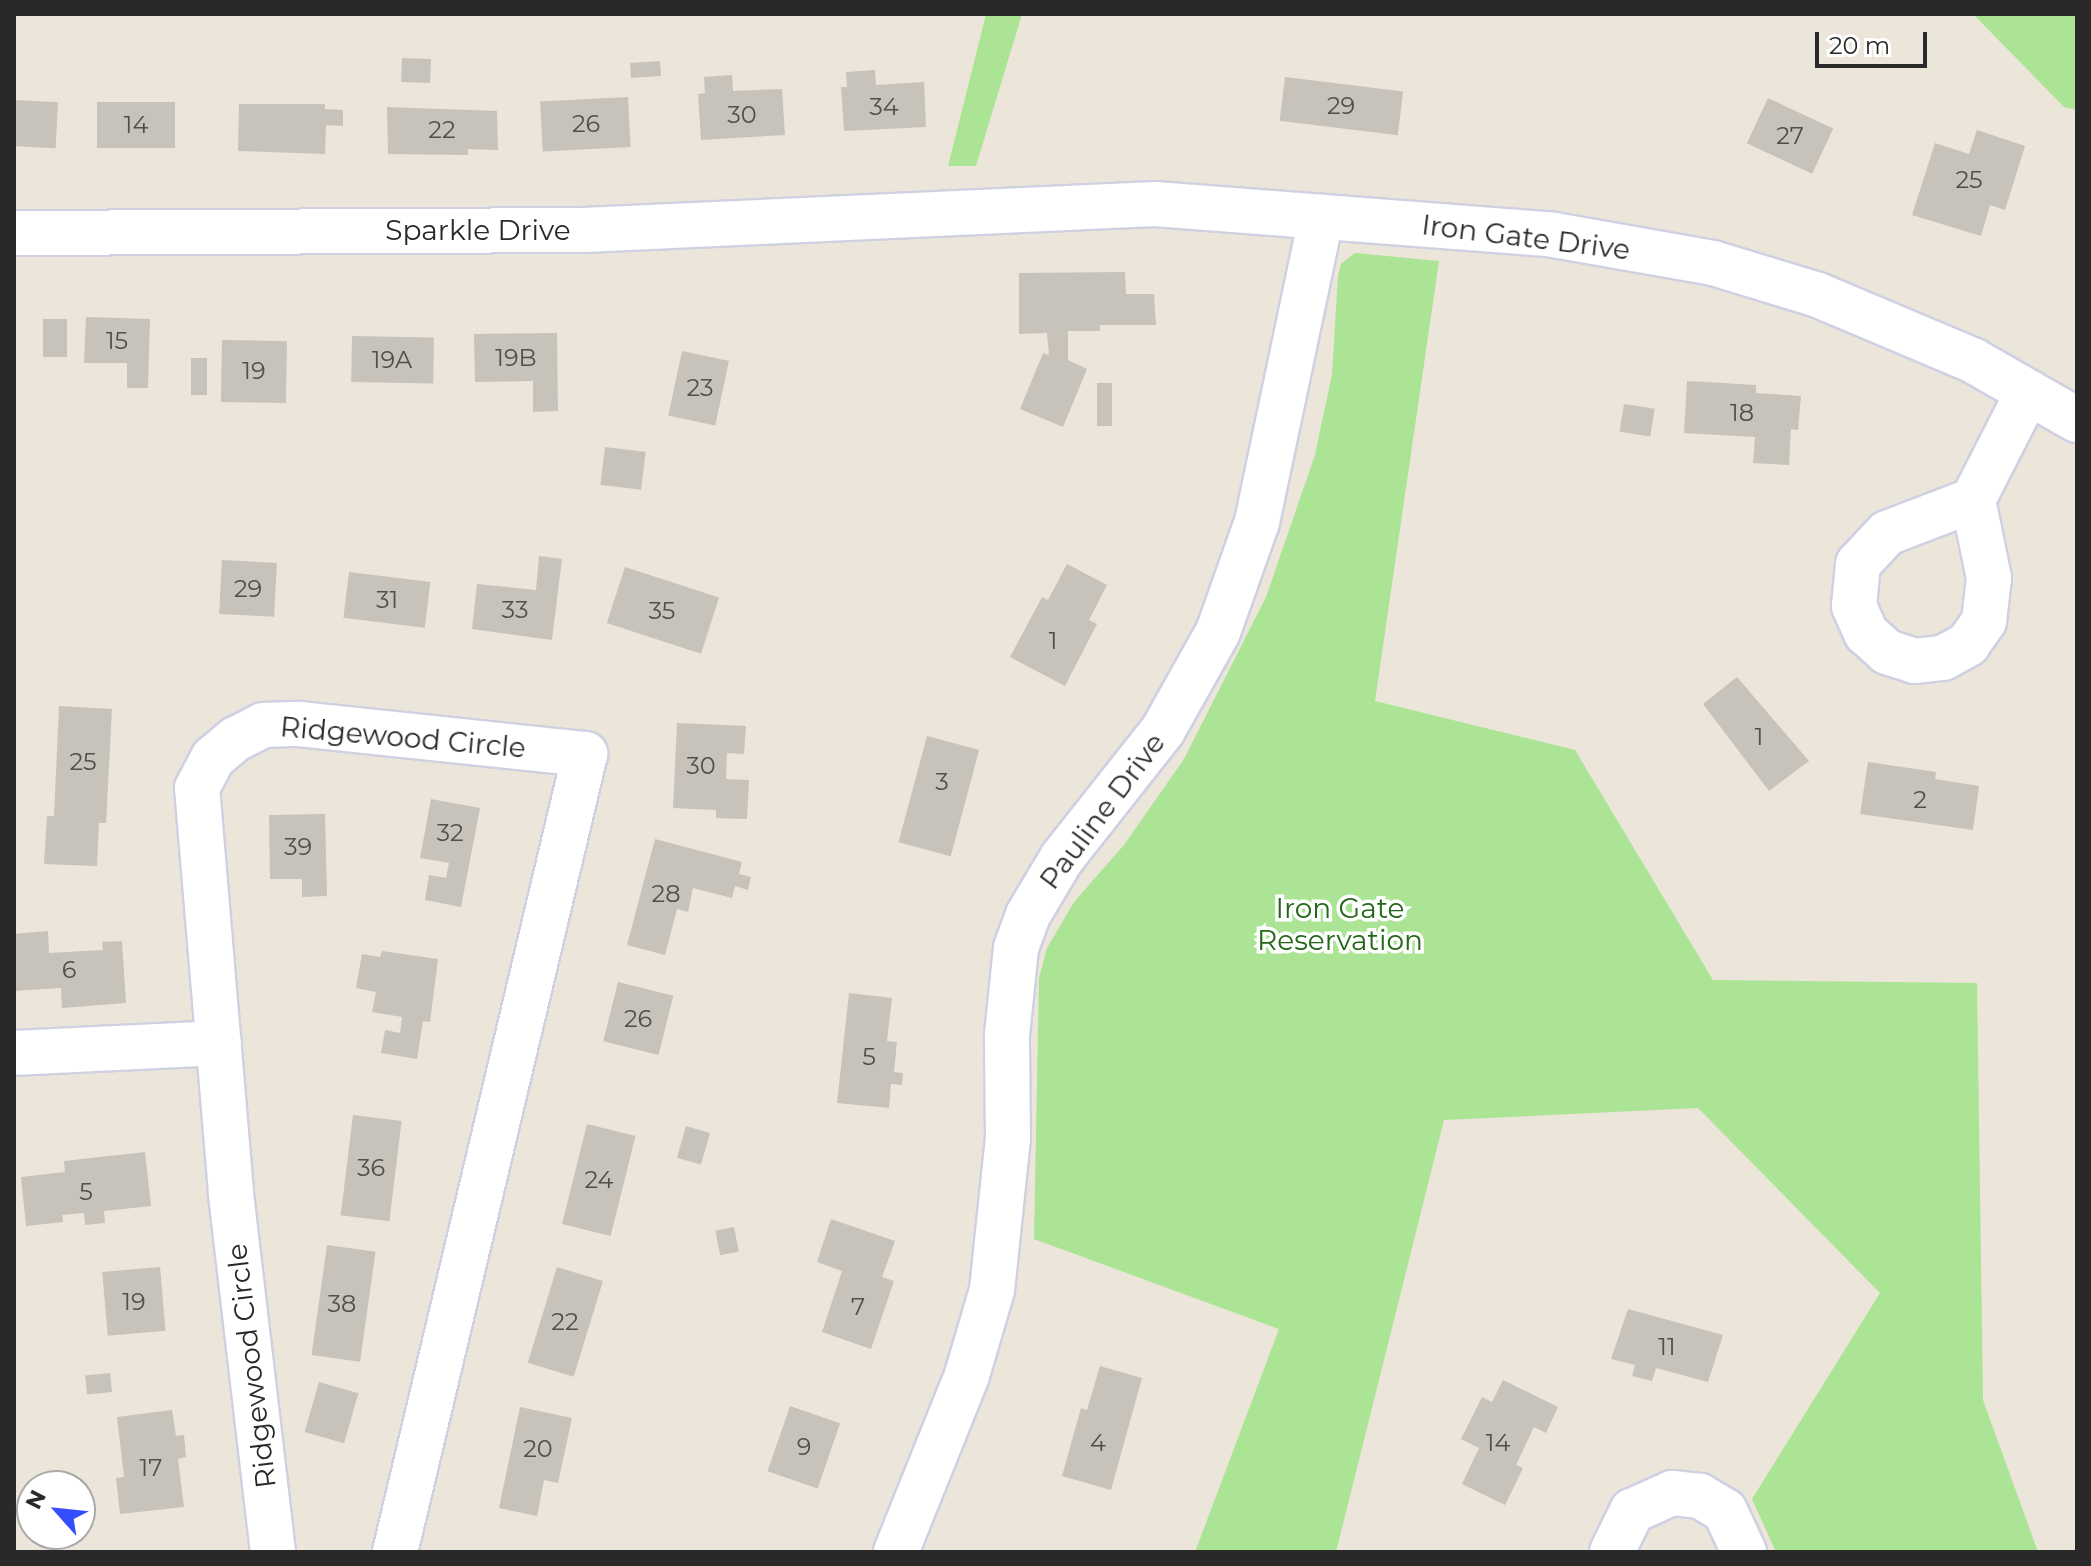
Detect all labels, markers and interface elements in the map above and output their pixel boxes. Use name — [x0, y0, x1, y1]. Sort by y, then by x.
scale bar — [1819, 16, 1931, 66]
text: 20 m — [1829, 31, 1890, 60]
house number: 29 — [1327, 92, 1355, 120]
house number: 34 — [869, 93, 899, 121]
house number: 30 — [727, 101, 757, 129]
house number: 26 — [572, 110, 600, 138]
house number: 14 — [124, 111, 148, 139]
house number: 22 — [428, 116, 456, 144]
house number: 27 — [1776, 122, 1804, 150]
house number: 25 — [1955, 166, 1983, 194]
street label: Iron Gate Drive — [1420, 208, 1632, 266]
street label: Sparkle Drive — [385, 213, 571, 247]
house number: 15 — [106, 327, 128, 355]
house number: 19B — [495, 344, 537, 372]
house number: 19A — [372, 346, 412, 374]
house number: 19 — [242, 357, 266, 385]
house number: 23 — [686, 374, 714, 402]
house number: 18 — [1730, 399, 1754, 427]
house number: 29 — [234, 575, 262, 603]
house number: 31 — [376, 586, 398, 614]
house number: 33 — [502, 596, 528, 624]
house number: 35 — [649, 597, 675, 625]
house number: 1 — [1049, 627, 1057, 655]
street label: Ridgewood Circle — [279, 710, 527, 764]
house number: 1 — [1755, 723, 1763, 751]
street label: Pauline Drive — [1032, 726, 1172, 896]
house number: 25 — [69, 748, 97, 776]
house number: 30 — [686, 752, 716, 780]
house number: 3 — [935, 768, 949, 796]
house number: 2 — [1913, 786, 1927, 814]
house number: 32 — [436, 819, 464, 847]
house number: 39 — [284, 833, 312, 861]
house number: 28 — [652, 880, 680, 908]
park label: Iron Gate Reservation — [1257, 891, 1423, 957]
house number: 6 — [62, 956, 76, 984]
house number: 26 — [624, 1005, 652, 1033]
house number: 5 — [862, 1043, 876, 1071]
house number: 36 — [357, 1154, 385, 1182]
house number: 24 — [585, 1166, 613, 1194]
house number: 5 — [79, 1178, 93, 1206]
street label: Ridgewood Circle — [219, 1242, 283, 1490]
house number: 19 — [122, 1288, 146, 1316]
house number: 38 — [328, 1290, 356, 1318]
house number: 7 — [851, 1293, 865, 1321]
house number: 22 — [551, 1308, 579, 1336]
house number: 11 — [1658, 1333, 1676, 1361]
house number: 4 — [1090, 1429, 1106, 1457]
house number: 14 — [1486, 1429, 1510, 1457]
house number: 9 — [797, 1433, 811, 1461]
house number: 20 — [523, 1435, 553, 1463]
house number: 17 — [140, 1454, 162, 1482]
north arrow — [16, 1470, 96, 1550]
text: N — [20, 1486, 52, 1514]

